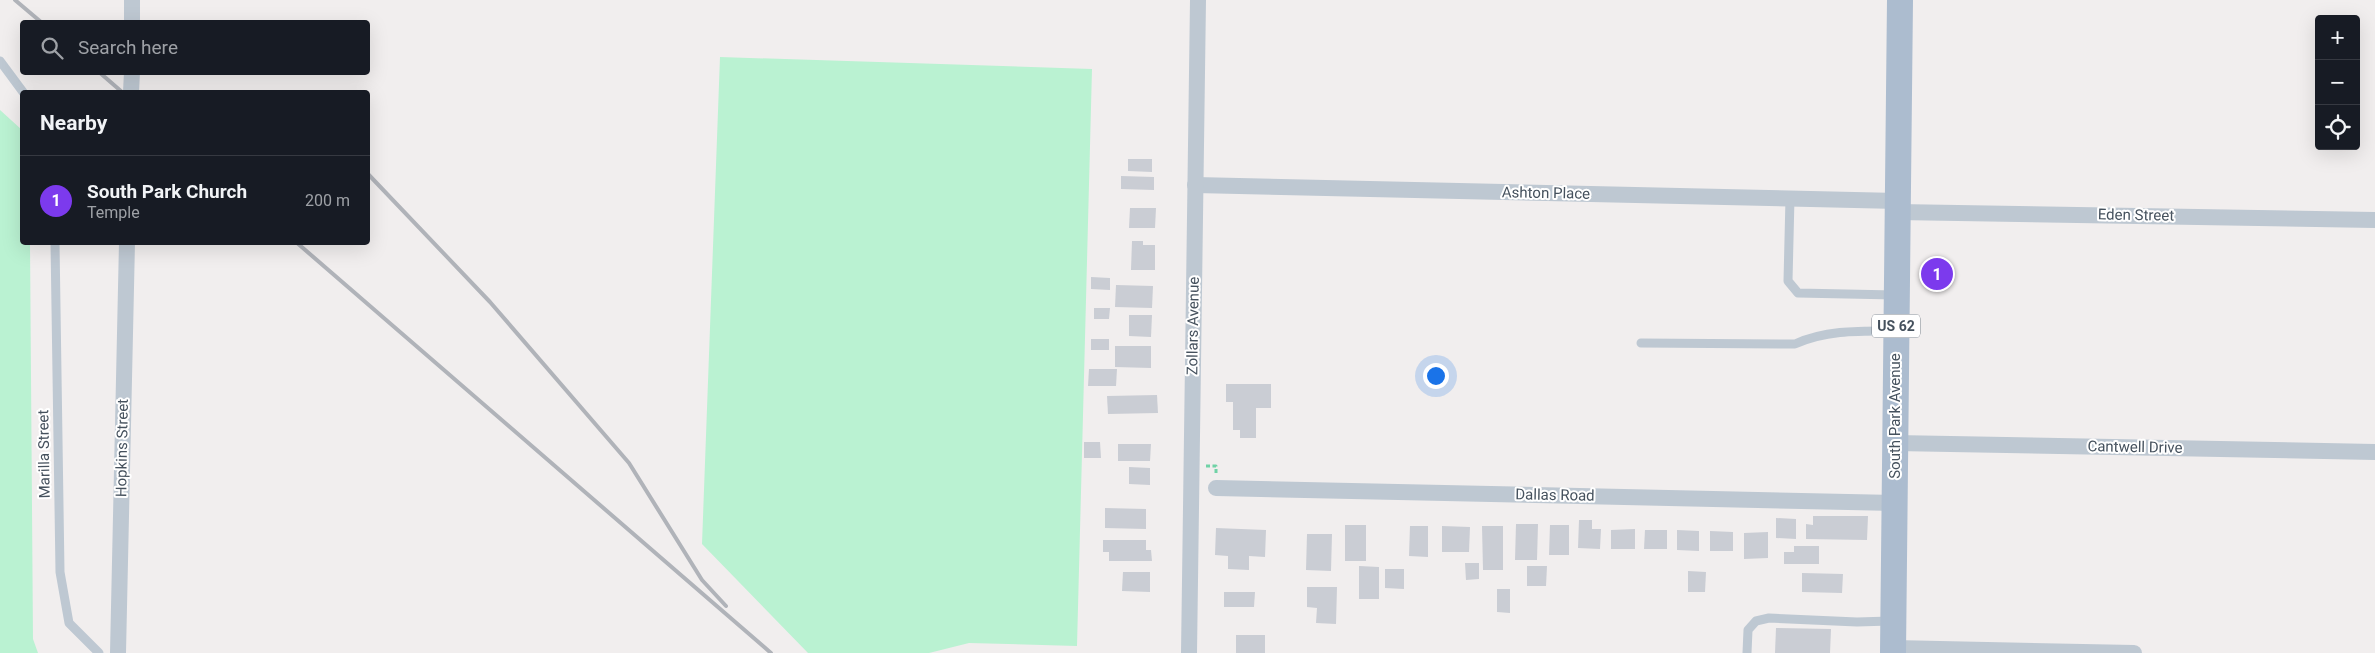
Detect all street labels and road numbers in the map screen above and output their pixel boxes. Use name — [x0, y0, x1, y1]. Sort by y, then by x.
street label: Ashton Place — [1502, 183, 1590, 203]
street label: Eden Street — [2098, 205, 2174, 225]
street label: Zollars Avenue — [1183, 277, 1203, 375]
road number: US 62 — [1872, 314, 1920, 338]
street label: South Park Avenue — [1886, 353, 1904, 479]
street label: Hopkins Street — [112, 399, 132, 497]
street label: Marilla Street — [34, 409, 54, 499]
street label: Cantwell Drive — [2087, 437, 2183, 457]
street label: Dallas Road — [1515, 485, 1595, 505]

